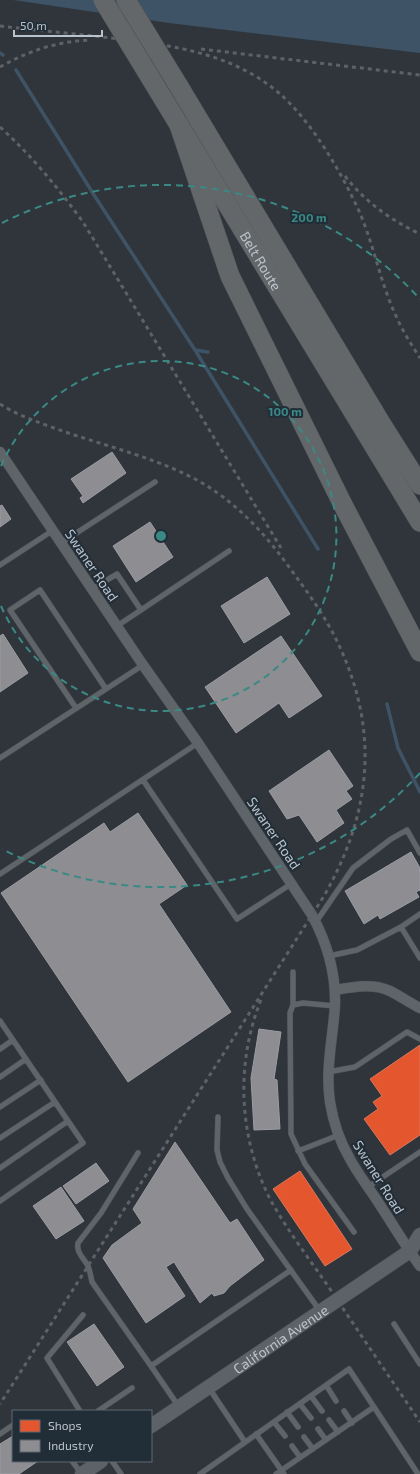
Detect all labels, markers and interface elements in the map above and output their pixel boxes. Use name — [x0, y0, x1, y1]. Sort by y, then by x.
scale bar — [14, 12, 102, 38]
text: 50 m — [20, 18, 47, 32]
text: 200 m — [291, 210, 327, 224]
street label: Belt Route — [237, 228, 286, 293]
text: 100 m — [268, 404, 302, 418]
street label: Swaner Road — [62, 526, 122, 604]
centre of rings — [154, 529, 168, 543]
street label: Swaner Road — [244, 794, 304, 872]
street label: Swaner Road — [350, 1137, 408, 1217]
street label: California Avenue — [229, 1300, 331, 1377]
legend — [12, 1410, 152, 1462]
text: Shops — [48, 1418, 82, 1432]
text: Industry — [48, 1438, 94, 1452]

